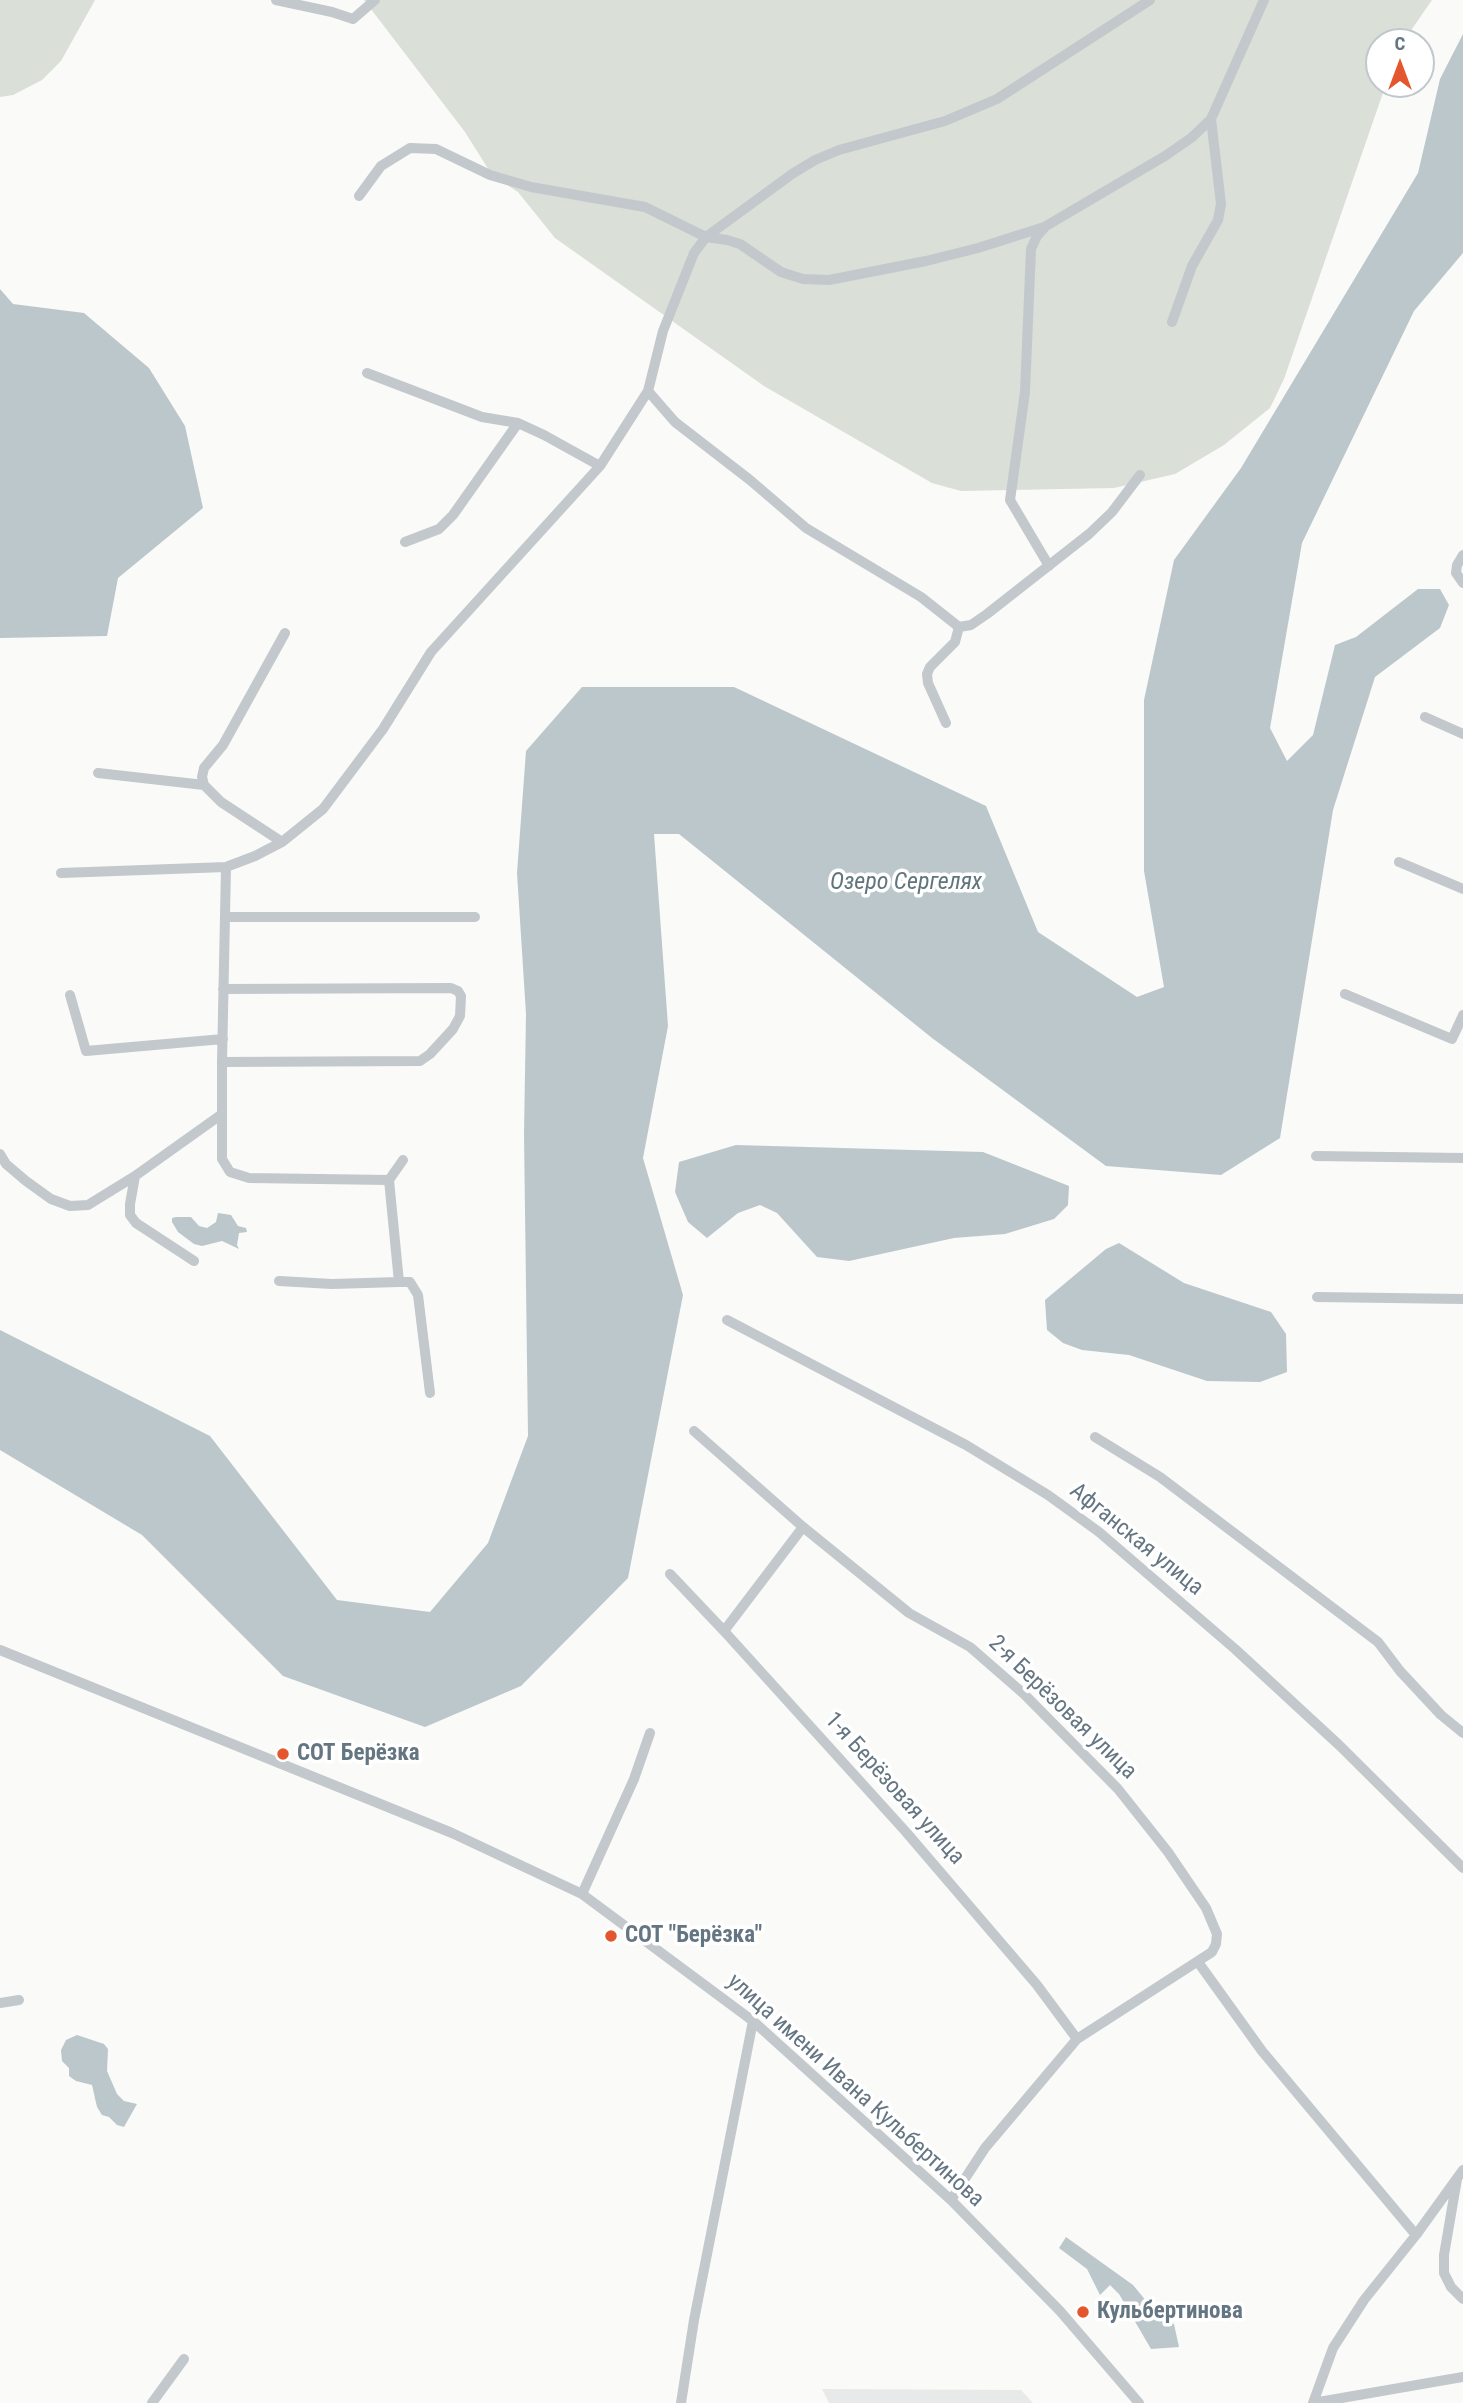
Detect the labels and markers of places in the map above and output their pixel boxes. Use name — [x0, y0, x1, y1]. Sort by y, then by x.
place label: СОТ Берёзка — [297, 1740, 420, 1768]
marker: СОТ Берёзка — [275, 1746, 291, 1762]
place label: СОТ "Берёзка" — [625, 1922, 762, 1950]
marker: СОТ "Берёзка" — [603, 1928, 619, 1944]
place label: Кульбертинова — [1097, 2298, 1243, 2326]
marker: Кульбертинова — [1075, 2304, 1091, 2320]

